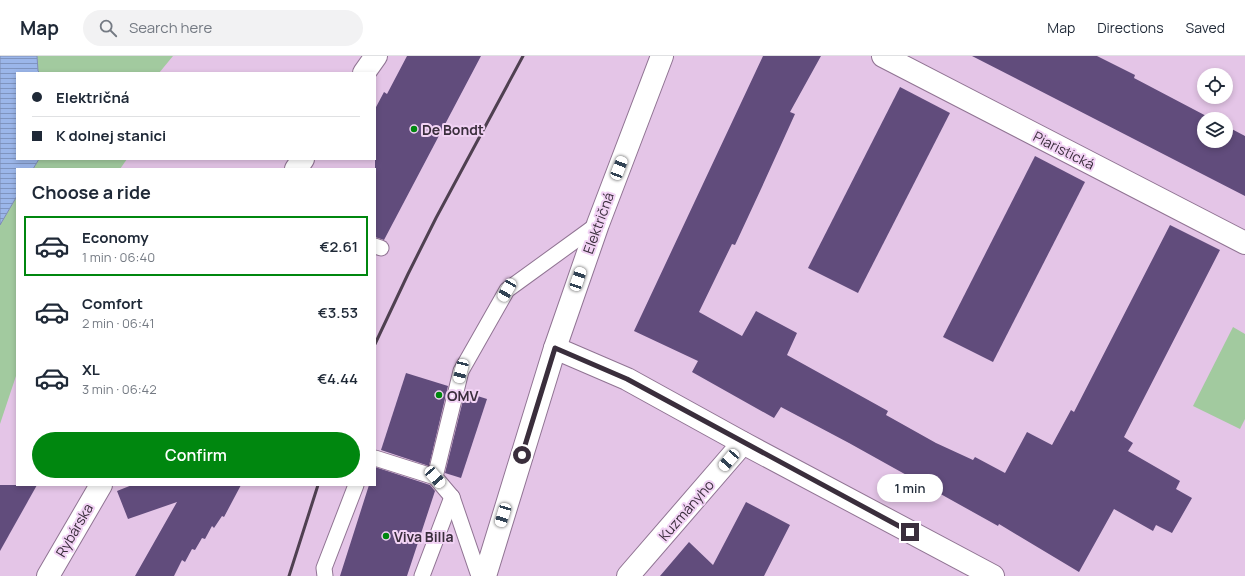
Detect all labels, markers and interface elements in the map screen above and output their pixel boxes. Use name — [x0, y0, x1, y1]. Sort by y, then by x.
search box — [83, 10, 363, 46]
text: Map — [20, 15, 59, 41]
icon: search — [97, 17, 119, 39]
text: Search here — [129, 17, 212, 38]
text: Map — [1047, 18, 1075, 37]
text: Directions — [1097, 18, 1164, 37]
text: Saved — [1186, 18, 1225, 37]
map controls — [1197, 68, 1233, 148]
button: locate — [1197, 68, 1233, 104]
text: Električná — [56, 87, 129, 108]
button: layers — [1197, 112, 1233, 148]
place label: De Bondt — [422, 120, 484, 139]
marker: De Bondt — [409, 124, 419, 134]
text: K dolnej stanici — [56, 125, 166, 146]
street label: Piaristická — [1030, 126, 1098, 174]
car — [609, 155, 629, 181]
text: Choose a ride — [32, 180, 151, 204]
street label: Električná — [578, 190, 618, 256]
text: Economy — [82, 227, 149, 248]
icon: car — [34, 228, 70, 264]
text: €2.61 — [319, 236, 358, 257]
text: 1 min · 06:40 — [82, 248, 155, 266]
car — [568, 266, 588, 292]
car — [496, 277, 518, 303]
text: Comfort — [82, 293, 143, 314]
icon: car — [34, 294, 70, 330]
text: €3.53 — [318, 302, 358, 323]
text: 2 min · 06:41 — [82, 314, 155, 332]
car — [452, 358, 470, 384]
text: XL — [82, 359, 100, 380]
icon: car — [34, 360, 70, 396]
text: €4.44 — [317, 368, 358, 389]
text: 3 min · 06:42 — [82, 380, 157, 398]
place label: OMV — [447, 386, 478, 405]
marker: OMV — [434, 390, 444, 400]
button: Confirm — [32, 432, 360, 478]
route start — [513, 446, 531, 464]
car — [717, 447, 741, 473]
car — [423, 464, 447, 490]
callout: 1 min — [877, 474, 943, 502]
street label: Kuzmányho — [654, 475, 718, 545]
text: 1 min — [895, 479, 926, 497]
street label: Rybárska — [51, 500, 97, 560]
car — [494, 502, 512, 528]
route end — [901, 523, 919, 541]
place label: Viva Billa — [394, 527, 453, 546]
marker: Viva Billa — [381, 531, 391, 541]

